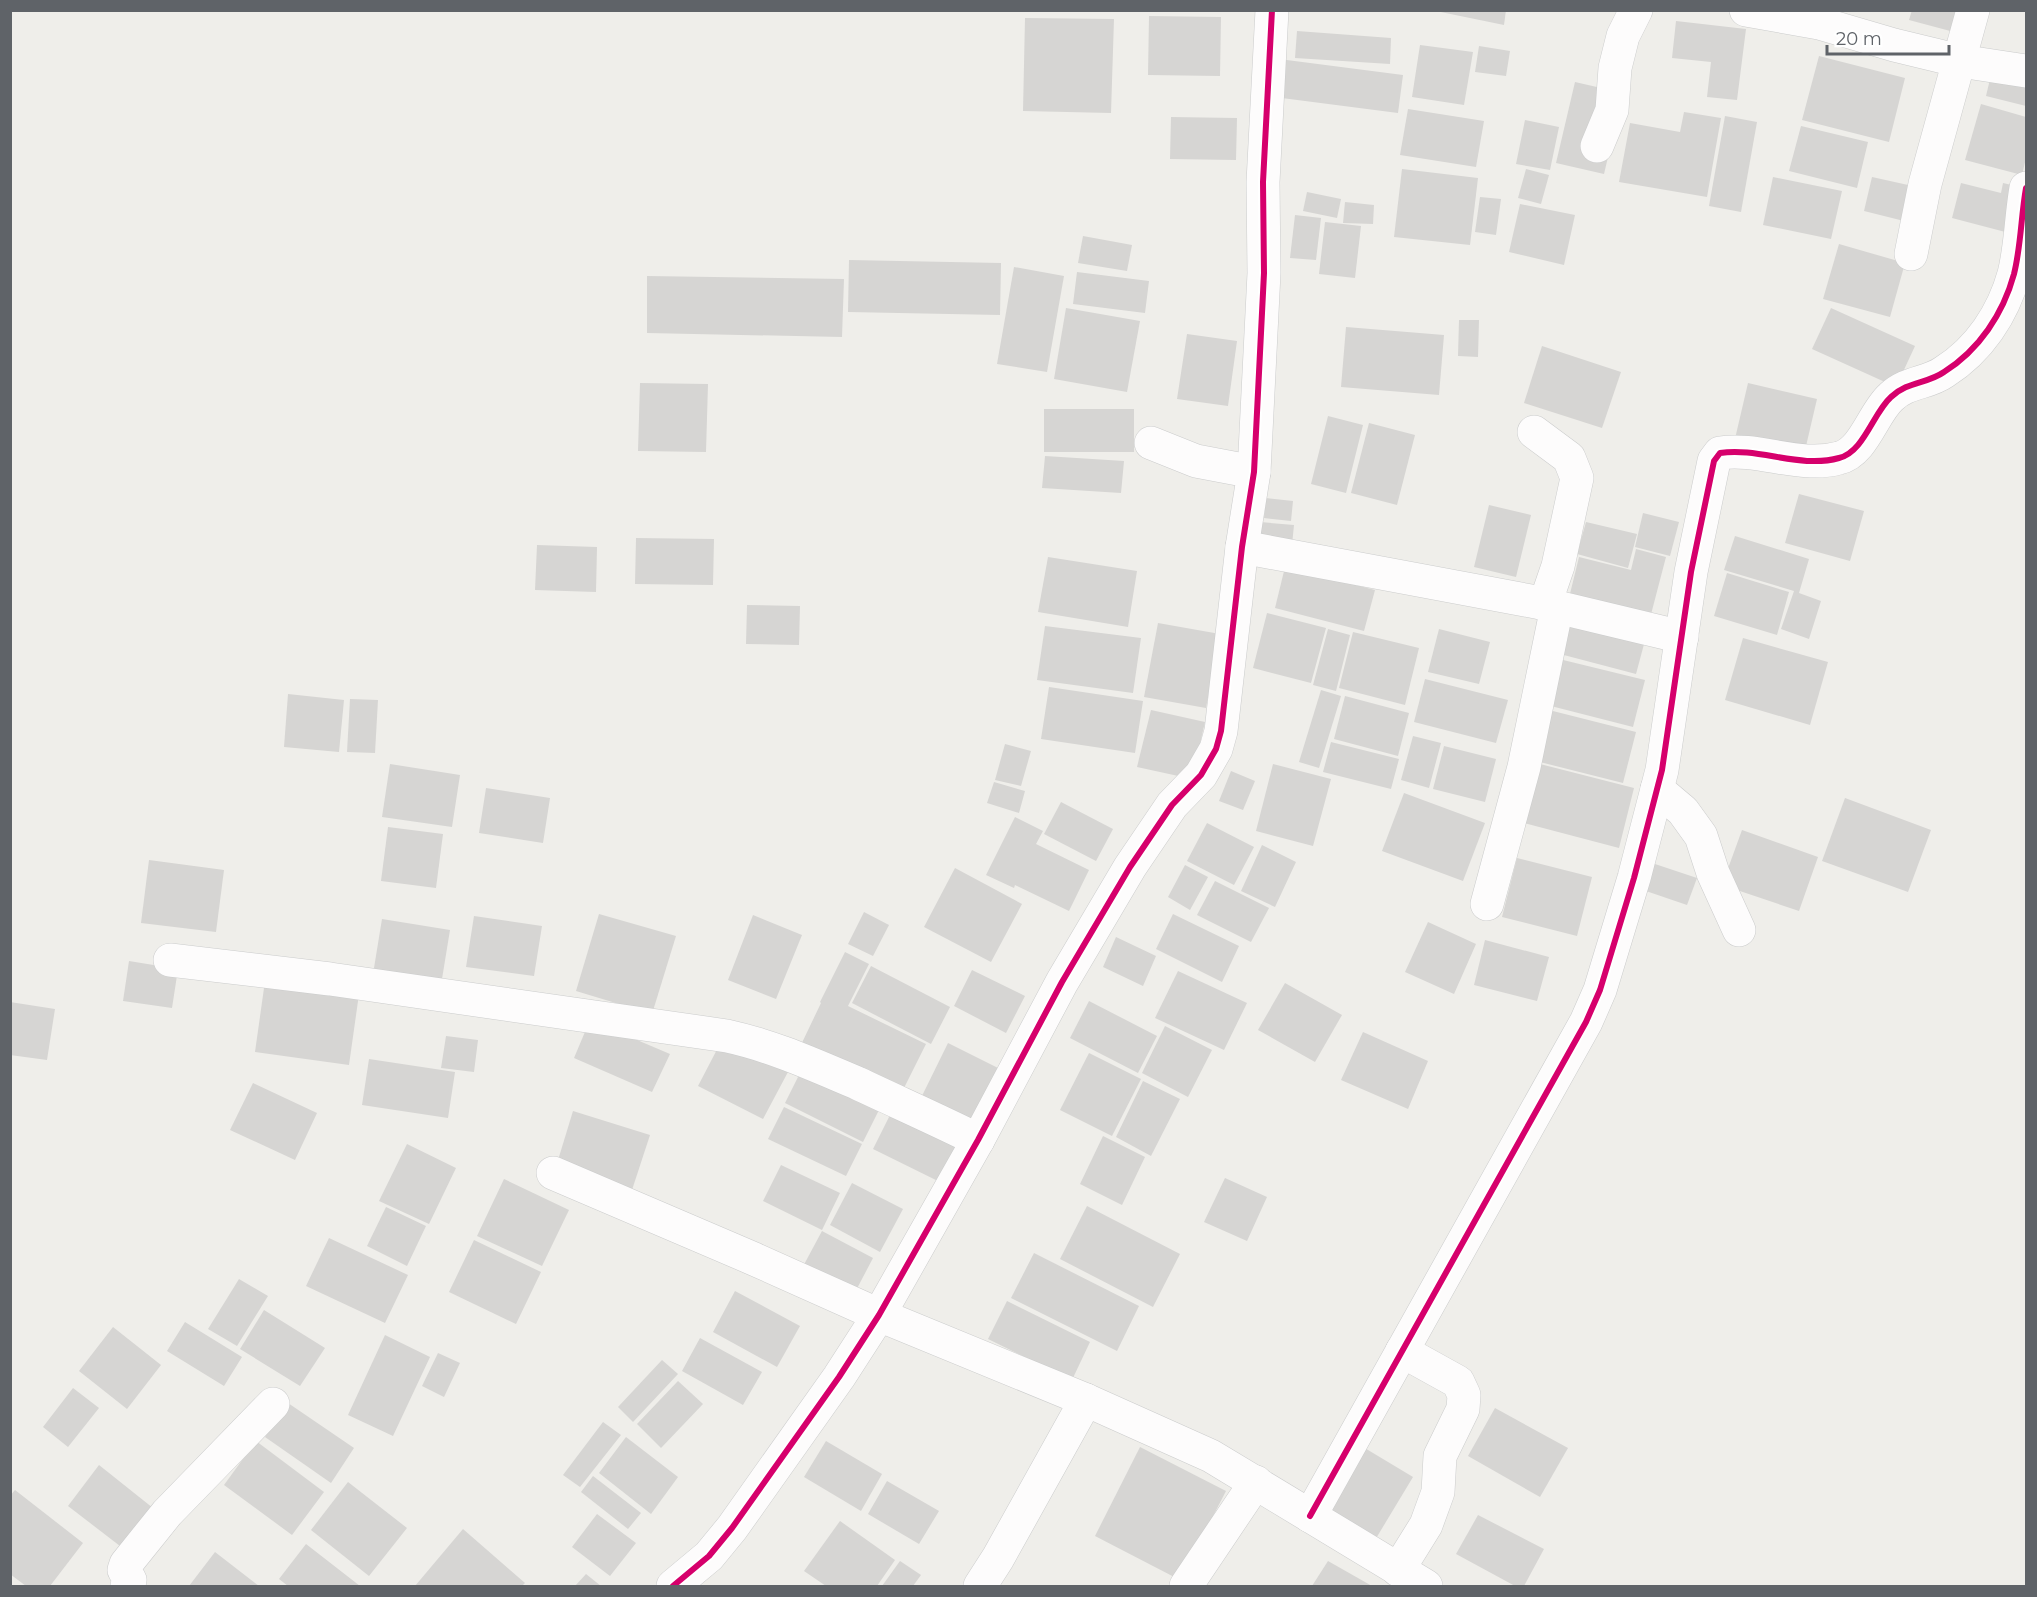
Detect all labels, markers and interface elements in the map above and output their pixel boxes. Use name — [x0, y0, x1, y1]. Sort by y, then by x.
scale bar — [1827, 18, 1948, 56]
text: 20 m — [1836, 28, 1882, 50]

